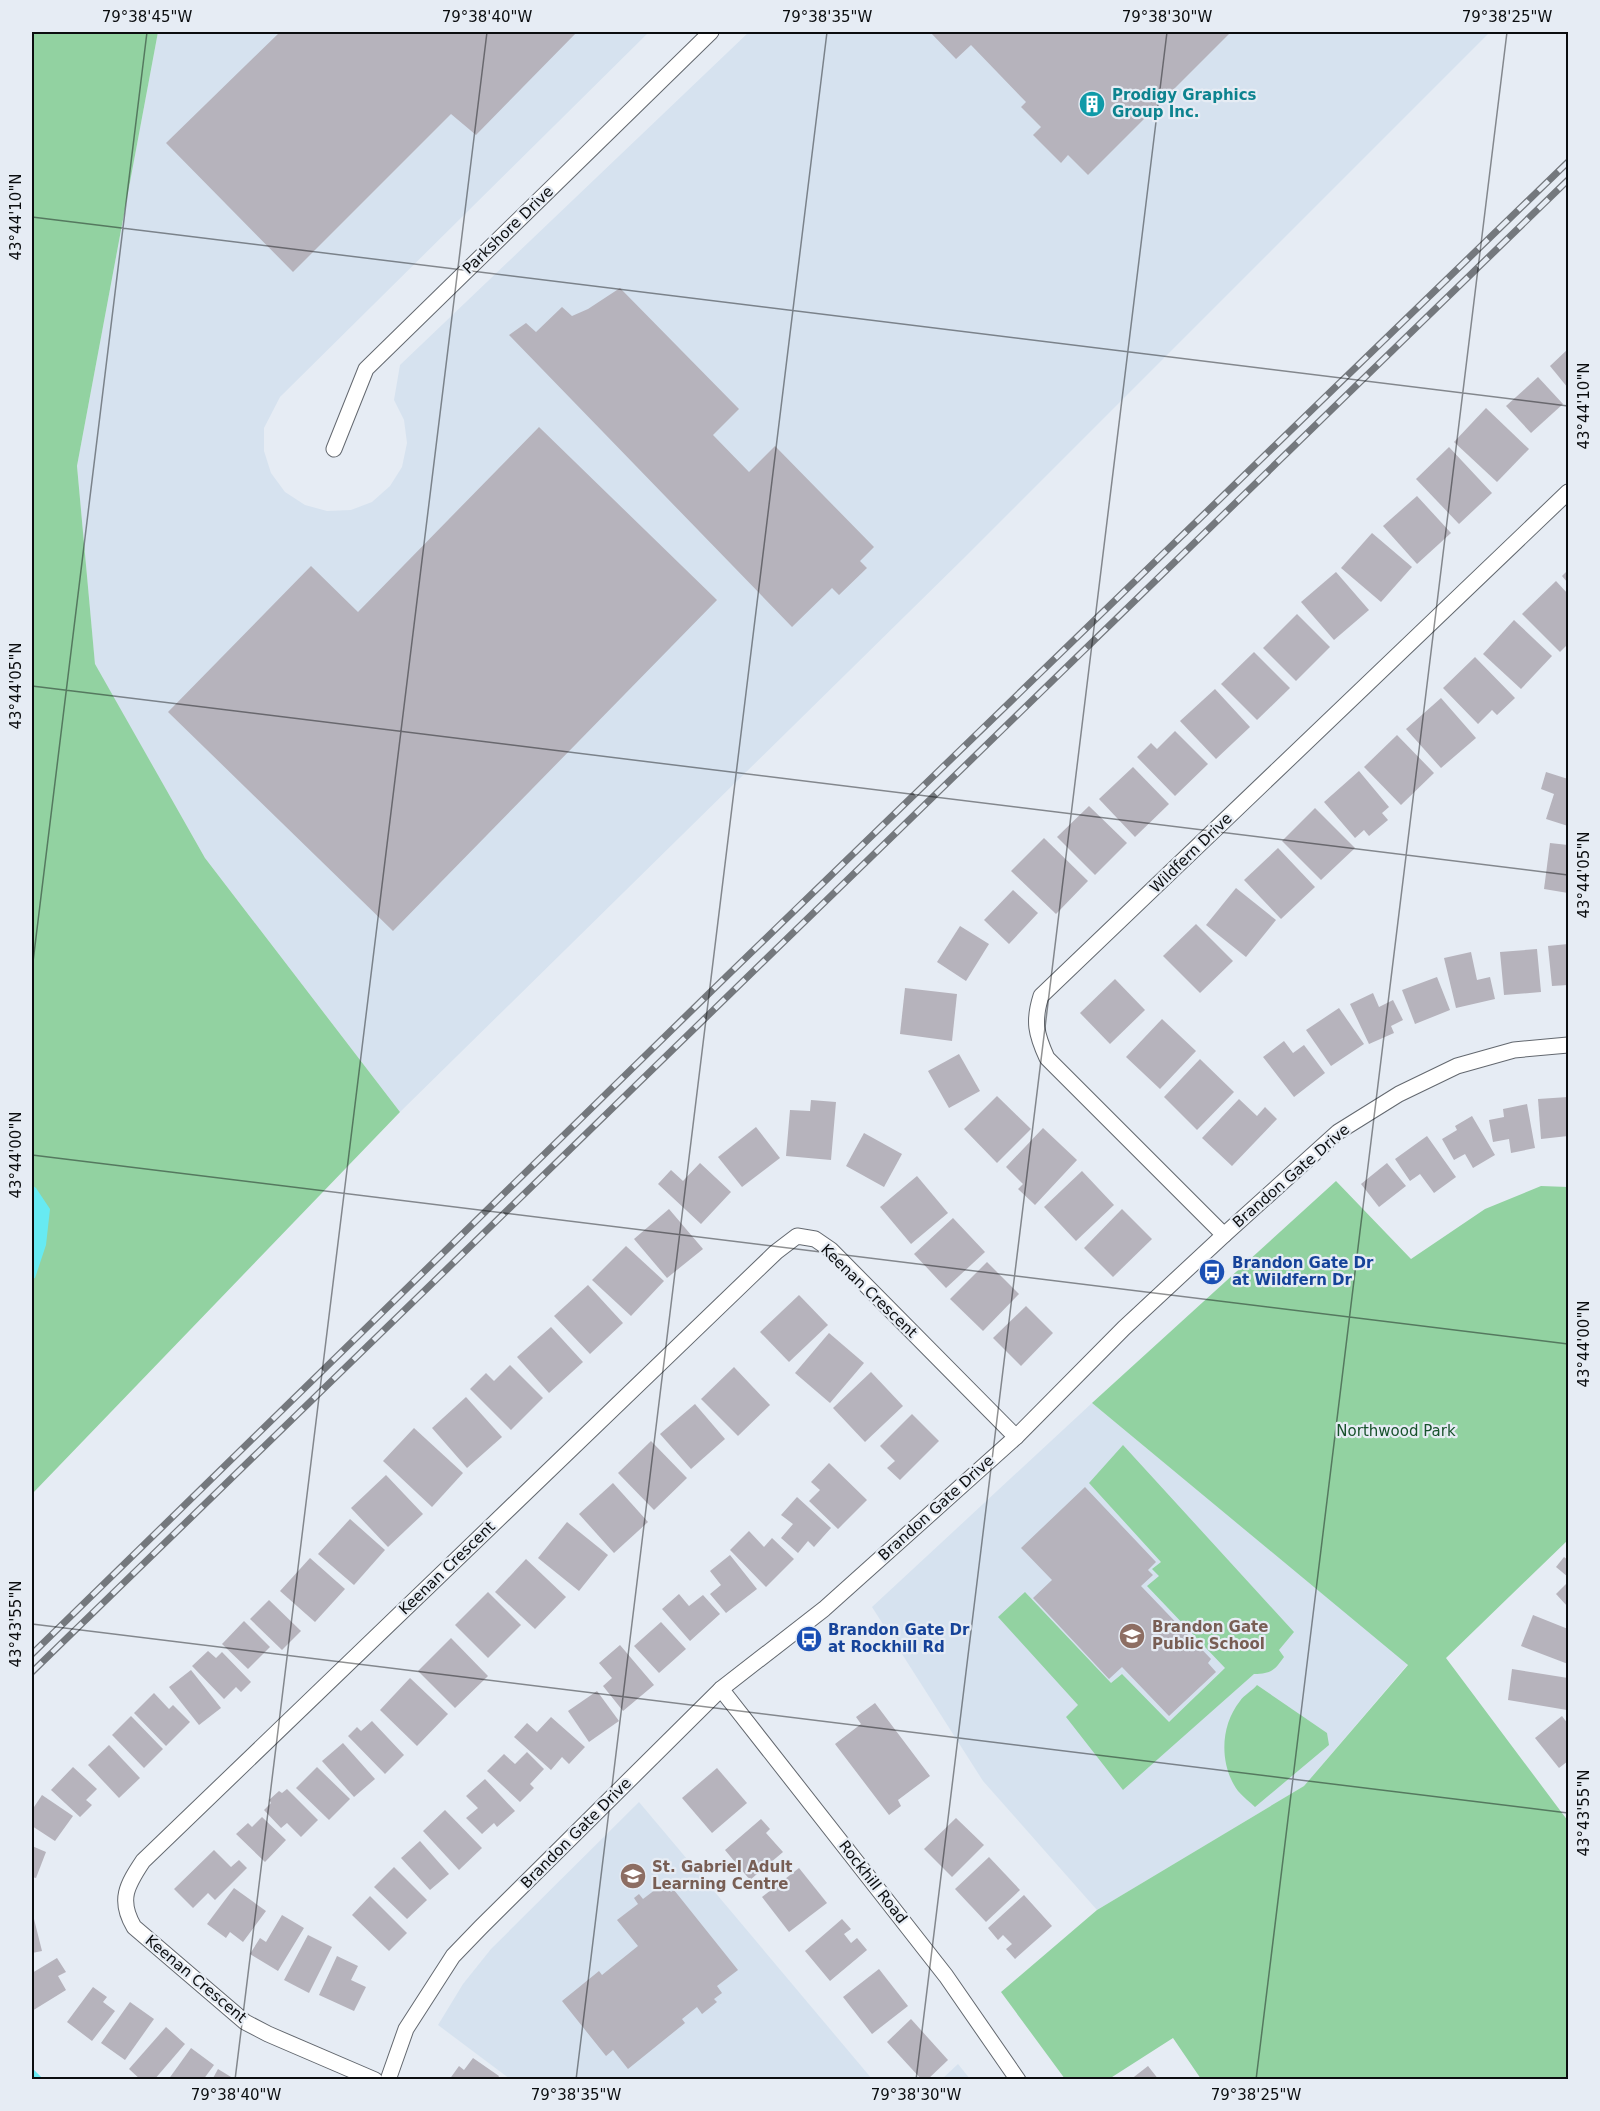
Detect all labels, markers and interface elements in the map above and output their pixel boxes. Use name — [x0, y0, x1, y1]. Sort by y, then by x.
text: 79°38'45"W — [102, 8, 192, 26]
text: 79°38'40"W — [442, 8, 532, 26]
text: 79°38'35"W — [782, 8, 872, 26]
text: 79°38'30"W — [1122, 8, 1212, 26]
text: 79°38'25"W — [1462, 8, 1552, 26]
place label: Prodigy Graphics Group Inc. — [1112, 86, 1257, 121]
building icon: Prodigy Graphics Group Inc. — [1077, 89, 1107, 119]
text: 43°44'10"N — [7, 173, 25, 261]
street label: Parkshore Drive — [459, 182, 557, 278]
text: 43°44'10"N — [1575, 362, 1593, 450]
text: 43°44'05"N — [7, 642, 25, 730]
street label: Wildfern Drive — [1146, 809, 1236, 897]
text: 43°44'05"N — [1575, 831, 1593, 919]
text: 43°44'00"N — [7, 1111, 25, 1199]
street label: Brandon Gate Drive — [1229, 1120, 1353, 1232]
street label: Keenan Crescent — [817, 1241, 921, 1342]
place label: Brandon Gate Dr at Wildfern Dr — [1232, 1254, 1374, 1289]
bus stop icon: Brandon Gate Dr at Wildfern Dr — [1197, 1257, 1227, 1287]
text: 43°44'00"N — [1575, 1300, 1593, 1388]
park label: Northwood Park — [1336, 1422, 1456, 1440]
street label: Brandon Gate Drive — [875, 1452, 997, 1564]
street label: Keenan Crescent — [395, 1517, 499, 1618]
text: 43°43'55"N — [7, 1580, 25, 1668]
place label: Brandon Gate Public School — [1152, 1618, 1268, 1653]
place label: Brandon Gate Dr at Rockhill Rd — [828, 1621, 970, 1656]
school or university icon: Brandon Gate Public School — [1117, 1621, 1147, 1651]
bus stop icon: Brandon Gate Dr at Rockhill Rd — [794, 1624, 824, 1654]
text: 43°43'55"N — [1575, 1769, 1593, 1857]
street label: Brandon Gate Drive — [517, 1774, 635, 1892]
street label: Rockhill Road — [835, 1837, 911, 1927]
place label: St. Gabriel Adult Learning Centre — [652, 1858, 792, 1893]
school or university icon: St. Gabriel Adult Learning Centre — [618, 1861, 648, 1891]
street label: Keenan Crescent — [142, 1931, 250, 2027]
text: 79°38'40"W — [191, 2086, 281, 2104]
text: 79°38'35"W — [531, 2086, 621, 2104]
text: 79°38'30"W — [871, 2086, 961, 2104]
text: 79°38'25"W — [1211, 2086, 1301, 2104]

